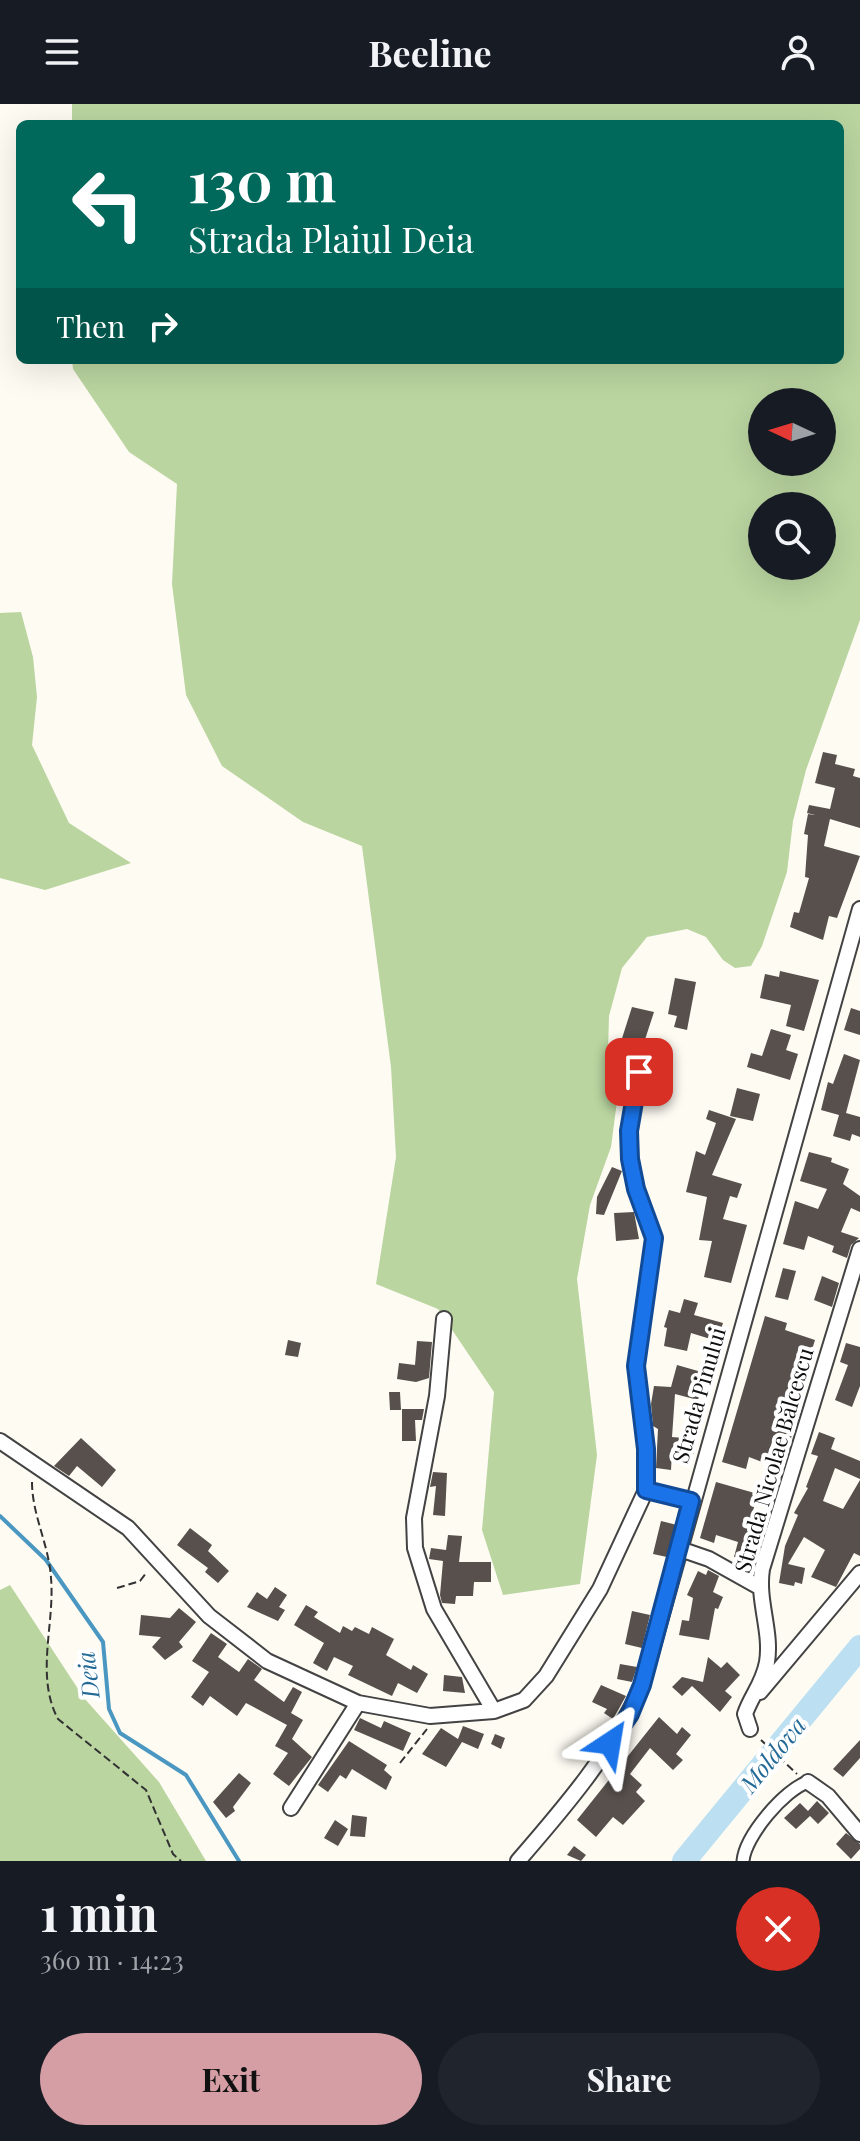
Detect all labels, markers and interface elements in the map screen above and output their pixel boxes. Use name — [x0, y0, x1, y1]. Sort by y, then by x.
text: Beeline — [368, 28, 492, 76]
icon: menu — [40, 30, 84, 74]
icon: person — [776, 30, 820, 74]
text: 130 m — [188, 142, 336, 217]
icon: left — [56, 152, 160, 256]
text: Strada Plaiul Deia — [188, 214, 474, 262]
icon: right — [141, 304, 185, 348]
text: Then — [56, 306, 125, 346]
north arrow — [748, 388, 836, 476]
map controls — [748, 388, 836, 580]
button: search — [748, 492, 836, 580]
pin — [605, 1038, 673, 1106]
icon: arrive — [617, 1050, 661, 1094]
street label: Strada Pinului — [664, 1324, 732, 1466]
street label: Strada Nicolae Bălcescu — [726, 1344, 820, 1576]
water label: Deia — [68, 1649, 106, 1702]
position arrow — [568, 1701, 652, 1785]
water label: Moldova — [731, 1709, 812, 1799]
text: 1 min — [40, 1880, 158, 1944]
button: close — [736, 1887, 820, 1971]
text: 360 m · 14:23 — [40, 1942, 184, 1977]
button: Exit — [40, 2033, 422, 2125]
button: Share — [438, 2033, 820, 2125]

